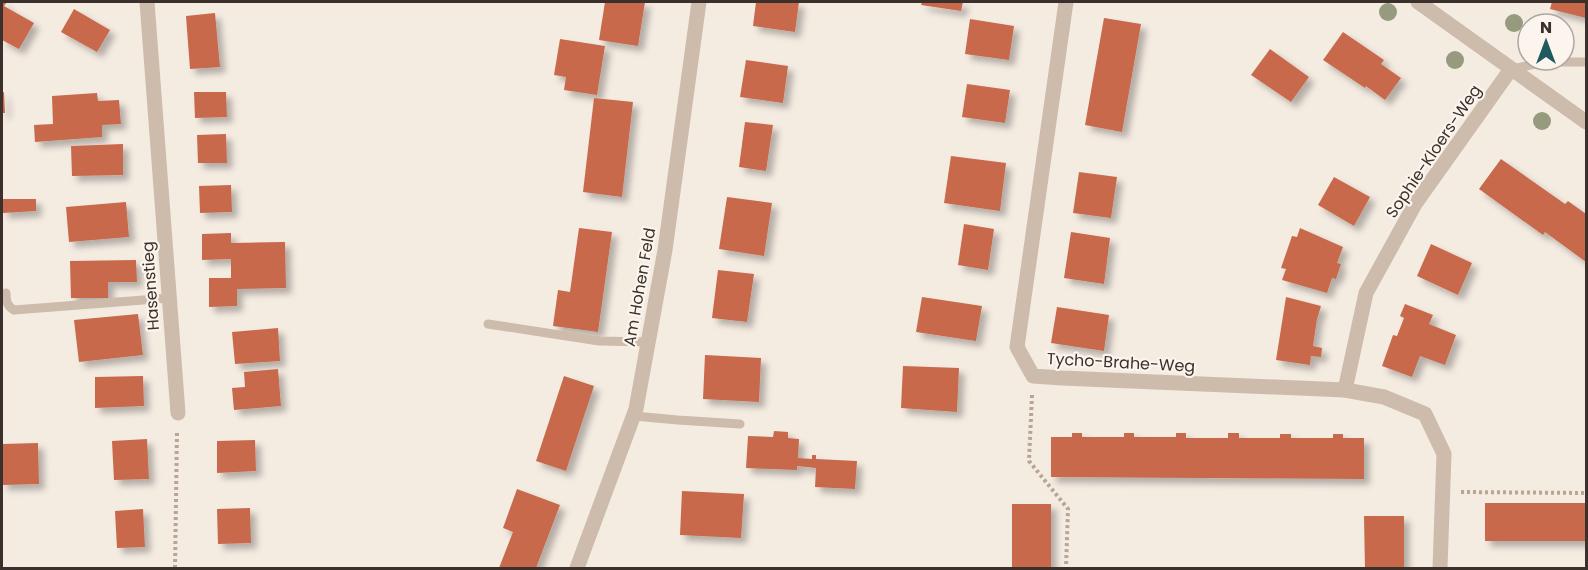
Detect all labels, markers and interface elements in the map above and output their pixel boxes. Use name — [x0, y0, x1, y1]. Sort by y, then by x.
north arrow — [1516, 12, 1576, 72]
text: N — [1540, 16, 1552, 39]
street label: Sophie-Kloers-Weg — [1380, 80, 1487, 223]
street label: Am Hohen Feld — [618, 226, 661, 348]
street label: Hasenstieg — [136, 241, 165, 331]
street label: Tycho-Brahe-Weg — [1046, 347, 1196, 378]

